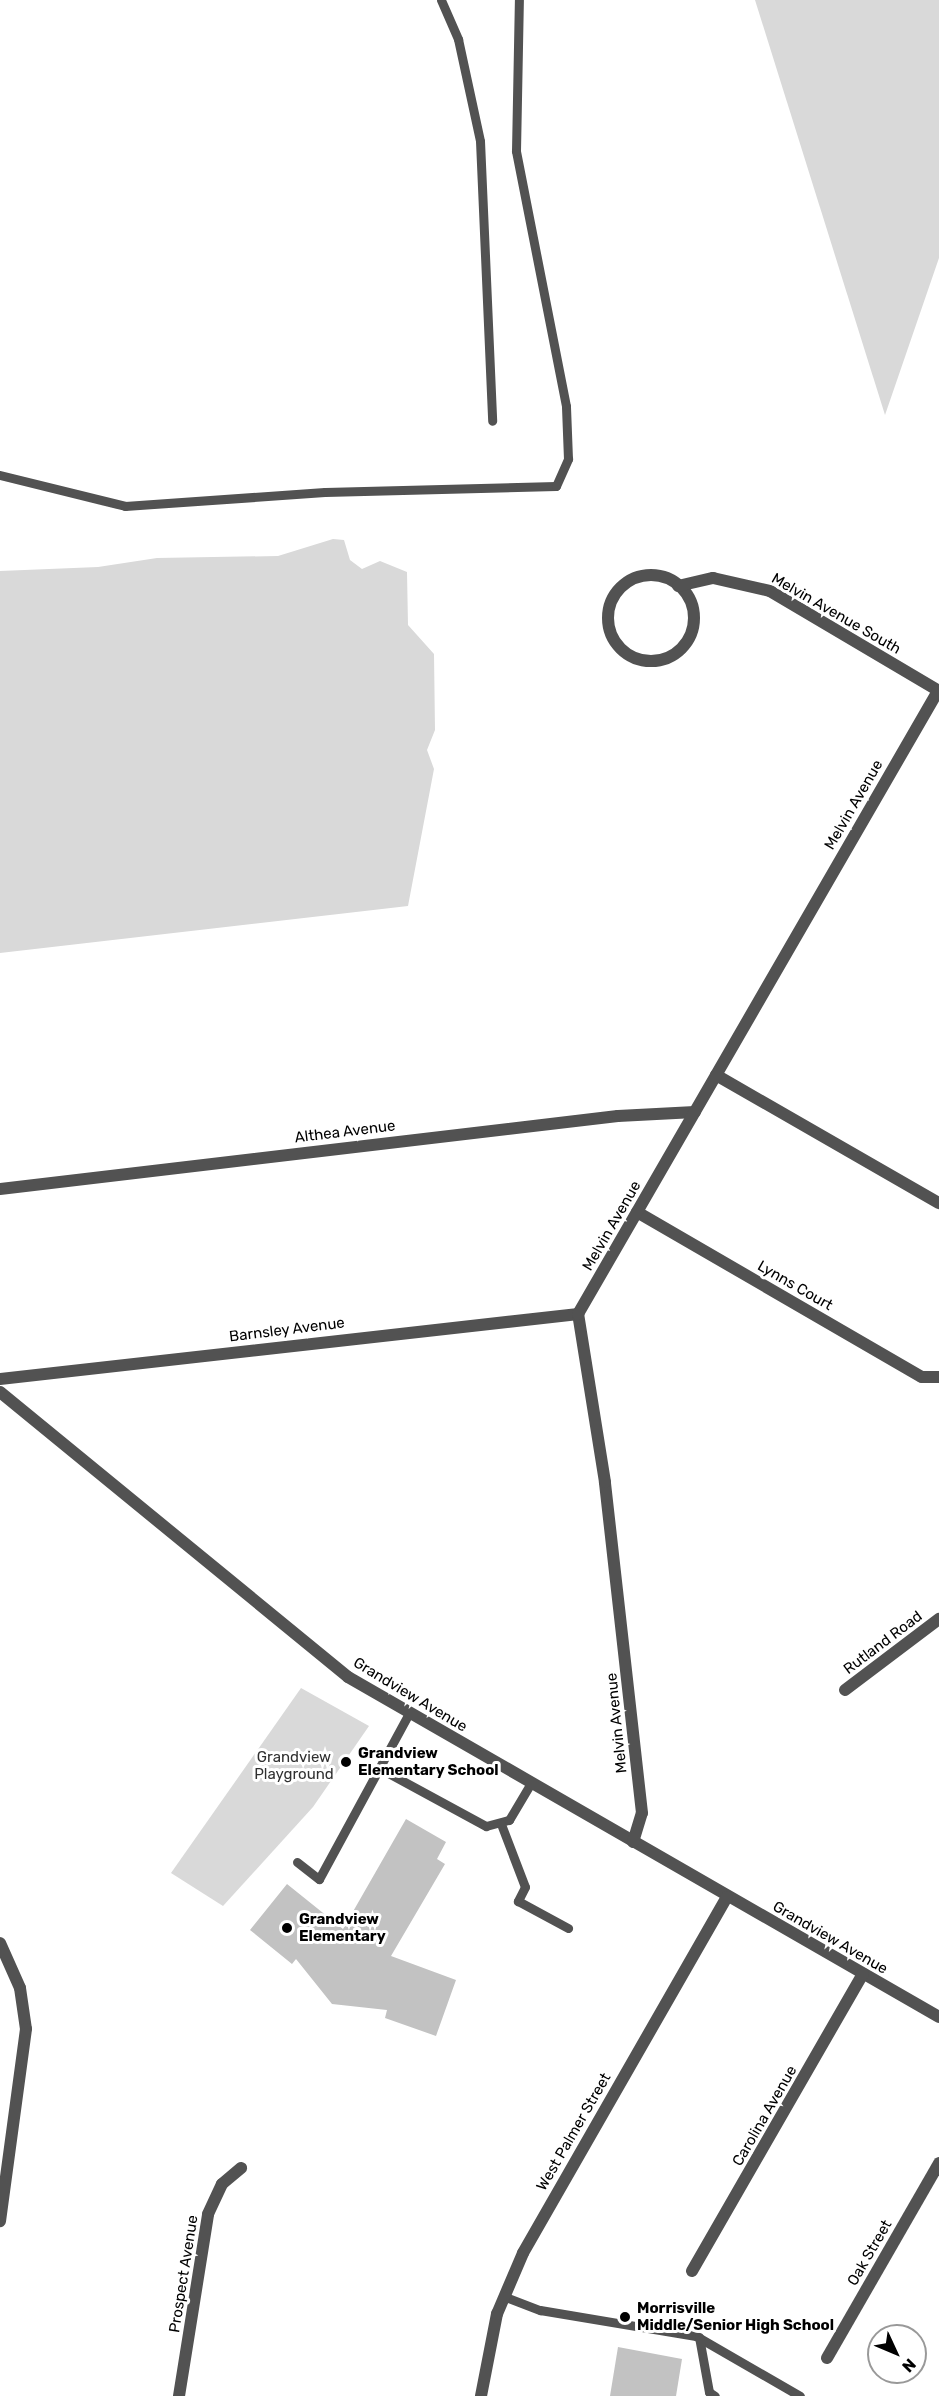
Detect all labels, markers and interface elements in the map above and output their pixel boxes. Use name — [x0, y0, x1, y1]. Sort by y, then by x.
street label: Melvin Avenue South — [768, 569, 904, 659]
street label: Melvin Avenue — [821, 757, 887, 853]
street label: Althea Avenue — [293, 1117, 397, 1147]
street label: Melvin Avenue — [579, 1178, 645, 1274]
street label: Lynns Court — [754, 1257, 836, 1315]
street label: Barnsley Avenue — [228, 1314, 346, 1346]
street label: Rutland Road — [840, 1608, 926, 1678]
street label: Grandview Avenue — [349, 1654, 471, 1736]
street label: Melvin Avenue — [603, 1672, 631, 1774]
place label: Grandview Elementary School — [358, 1744, 499, 1779]
park label: Grandview Playground — [254, 1748, 334, 1783]
marker: Grandview Elementary School — [339, 1755, 353, 1769]
street label: Grandview Avenue — [769, 1898, 891, 1978]
place label: Grandview Elementary — [299, 1910, 386, 1945]
marker: Grandview Elementary — [280, 1921, 294, 1935]
street label: Carolina Avenue — [729, 2062, 801, 2170]
street label: West Palmer Street — [533, 2070, 615, 2194]
street label: Prospect Avenue — [166, 2214, 202, 2334]
street label: Oak Street — [844, 2217, 896, 2289]
place label: Morrisville Middle/Senior High School — [637, 2299, 834, 2334]
marker: Morrisville Middle/Senior High School — [618, 2310, 632, 2324]
north arrow — [867, 2324, 927, 2384]
text: N — [898, 2355, 920, 2376]

